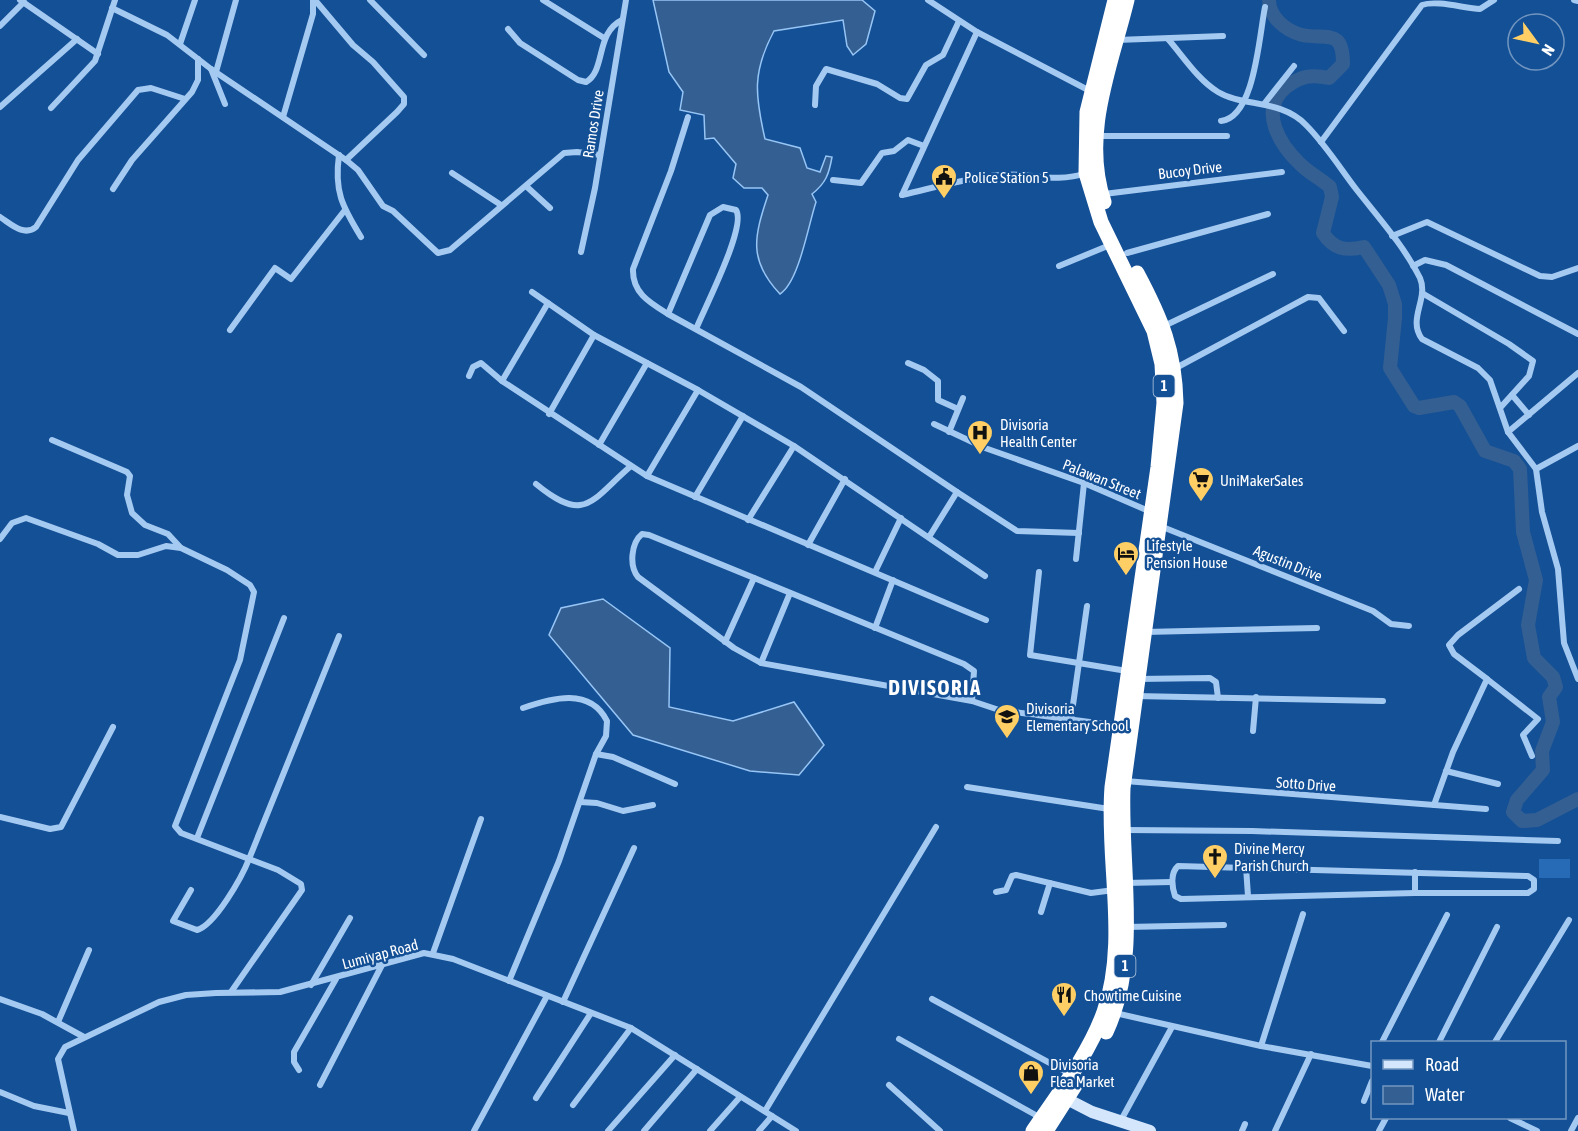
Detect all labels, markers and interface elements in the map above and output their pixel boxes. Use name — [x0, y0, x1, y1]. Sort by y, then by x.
north arrow — [1506, 12, 1566, 72]
text: N — [1538, 41, 1559, 59]
street label: Ramos Drive — [579, 89, 607, 159]
street label: Bucoy Drive — [1157, 158, 1223, 182]
public building icon: Police Station 5 — [929, 162, 959, 200]
place label: Police Station 5 — [964, 169, 1049, 186]
road number: 1 — [1154, 375, 1174, 397]
place label: Divisoria Health Center — [1000, 416, 1077, 450]
hospital icon: Divisoria Health Center — [965, 418, 995, 456]
street label: Palawan Street — [1060, 456, 1144, 502]
supermarket icon: UniMakerSales — [1186, 465, 1216, 503]
place label: UniMakerSales — [1220, 472, 1303, 489]
place label: Lifestyle Pension House — [1146, 537, 1228, 571]
hotel icon: Lifestyle Pension House — [1111, 539, 1141, 577]
street label: Agustin Drive — [1251, 542, 1325, 585]
district label: DIVISORIA — [888, 675, 982, 699]
place label: Divisoria Elementary School — [1026, 700, 1129, 734]
school or university icon: Divisoria Elementary School — [992, 702, 1022, 740]
street label: Sotto Drive — [1275, 773, 1337, 795]
place label: Divine Mercy Parish Church — [1234, 840, 1309, 874]
church icon: Divine Mercy Parish Church — [1200, 842, 1230, 880]
street label: Lumiyap Road — [340, 936, 420, 972]
road number: 1 — [1114, 955, 1136, 977]
restaurant icon: Chowtime Cuisine — [1049, 980, 1079, 1018]
place label: Chowtime Cuisine — [1084, 987, 1182, 1004]
legend — [1371, 1041, 1566, 1119]
text: Road — [1425, 1054, 1459, 1075]
place label: Divisoria Flea Market — [1050, 1056, 1115, 1090]
shop icon: Divisoria Flea Market — [1016, 1058, 1046, 1096]
text: Water — [1425, 1084, 1465, 1105]

